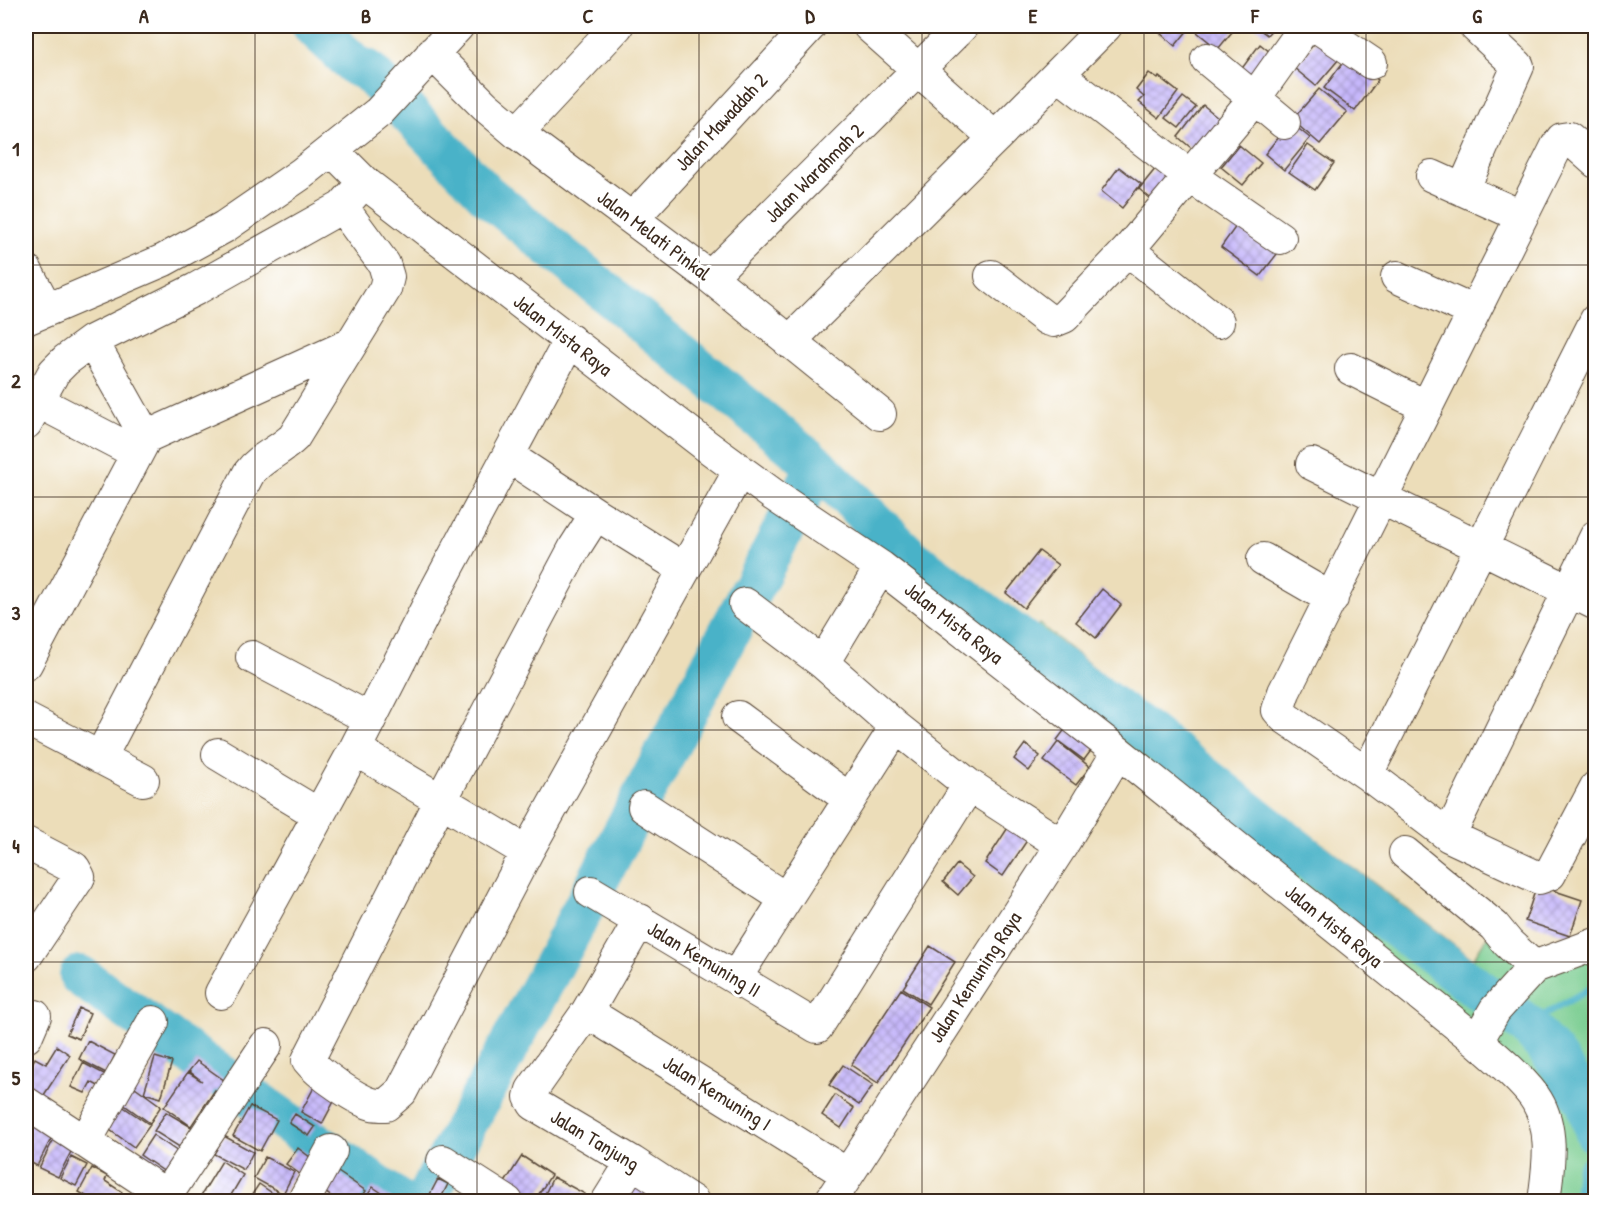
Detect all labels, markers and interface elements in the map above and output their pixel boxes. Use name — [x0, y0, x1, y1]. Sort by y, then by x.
text: A — [139, 2, 149, 29]
text: B — [361, 2, 371, 29]
text: C — [583, 2, 594, 29]
text: D — [805, 2, 815, 29]
text: E — [1029, 2, 1038, 29]
text: F — [1250, 2, 1260, 29]
text: G — [1472, 2, 1482, 29]
street label: Jalan Mawaddah 2 — [668, 66, 773, 176]
street label: Jalan Warahmah 2 — [758, 117, 870, 228]
text: 1 — [12, 135, 20, 162]
street label: Jalan Melati Pinkal — [592, 183, 717, 287]
street label: Jalan Mista Raya — [508, 287, 618, 382]
text: 2 — [11, 367, 21, 394]
street label: Jalan Mista Raya — [899, 575, 1009, 670]
text: 3 — [12, 599, 21, 626]
text: 4 — [12, 832, 20, 859]
street label: Jalan Mista Raya — [1280, 878, 1389, 974]
street label: Jalan Kemuning Raya — [922, 906, 1027, 1048]
street label: Jalan Kemuning II — [643, 914, 766, 1003]
street label: Jalan Kemuning I — [658, 1049, 777, 1137]
text: 5 — [12, 1064, 21, 1091]
street label: Jalan Tanjung — [546, 1103, 645, 1177]

